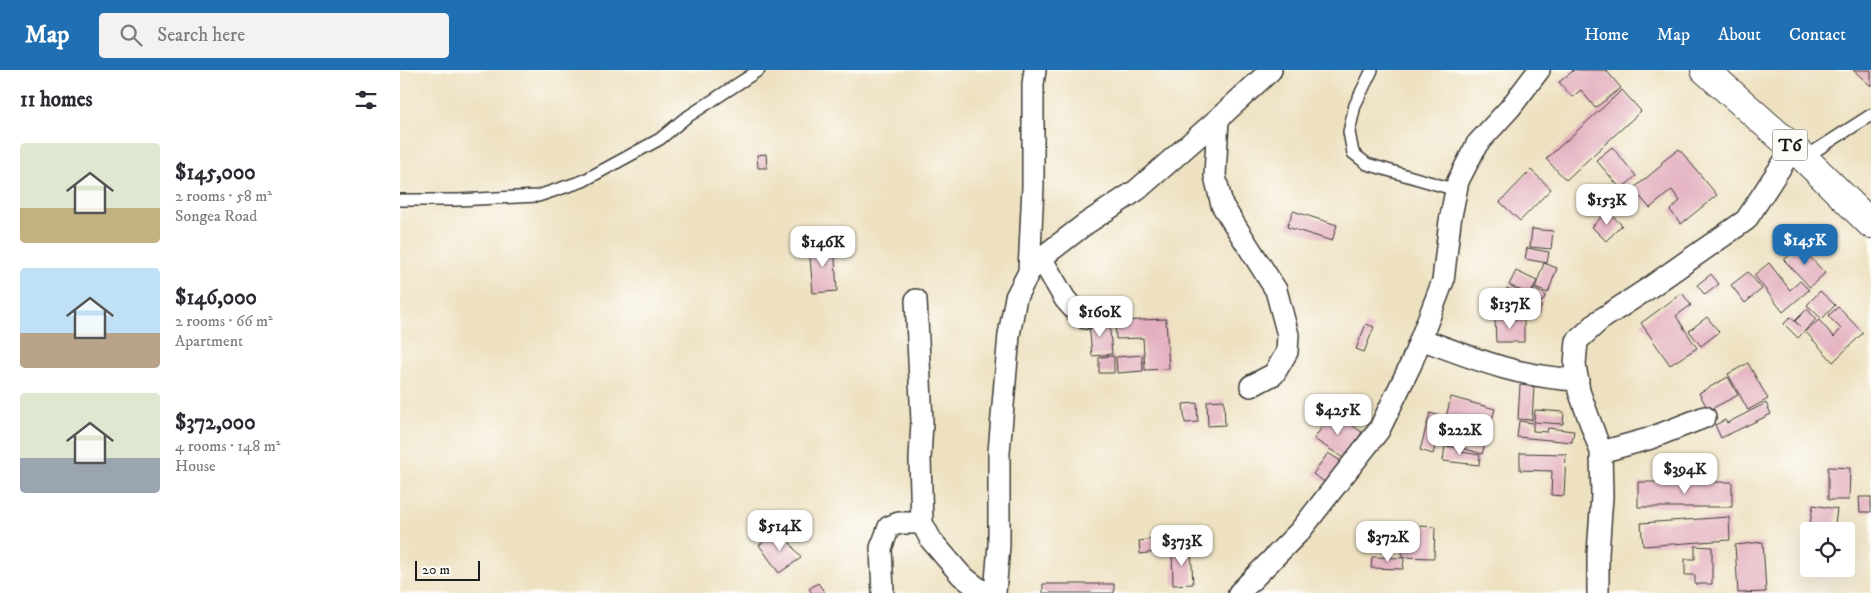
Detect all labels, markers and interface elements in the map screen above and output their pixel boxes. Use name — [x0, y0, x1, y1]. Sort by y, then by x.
search box — [99, 13, 449, 58]
text: Map — [25, 20, 69, 50]
icon: search — [117, 21, 145, 49]
text: Search here — [157, 24, 245, 47]
text: Home — [1584, 24, 1629, 46]
text: Map — [1657, 24, 1690, 46]
text: About — [1718, 24, 1761, 46]
text: Contact — [1789, 24, 1846, 46]
icon: filters — [352, 86, 380, 114]
text: 11 homes — [20, 87, 93, 113]
road number: T6 — [1772, 130, 1808, 160]
text: $145,000 — [175, 160, 255, 186]
icon: home — [60, 163, 120, 223]
pin: $153K — [1572, 184, 1642, 226]
text: 2 rooms · 58 m² — [175, 186, 272, 206]
text: $153K — [1587, 190, 1627, 210]
text: Songea Road — [175, 206, 257, 226]
pin: $145K — [1770, 224, 1840, 266]
pin: $146K — [788, 226, 858, 268]
text: $145K — [1784, 230, 1826, 250]
text: $146K — [801, 232, 845, 252]
text: $146,000 — [175, 285, 257, 311]
icon: home — [60, 288, 120, 348]
pin: $137K — [1475, 288, 1545, 330]
text: $137K — [1490, 294, 1530, 314]
pin: $160K — [1065, 296, 1135, 338]
text: $160K — [1079, 302, 1121, 322]
text: 2 rooms · 66 m² — [175, 311, 273, 331]
text: Apartment — [175, 331, 243, 351]
pin: $425K — [1303, 394, 1373, 436]
text: $425K — [1316, 400, 1360, 420]
text: $372,000 — [175, 410, 255, 436]
icon: home — [60, 413, 120, 473]
pin: $222K — [1425, 414, 1495, 456]
text: $222K — [1438, 420, 1482, 440]
text: 4 rooms · 148 m² — [175, 436, 280, 456]
pin: $394K — [1650, 452, 1720, 495]
text: House — [175, 456, 216, 476]
text: $394K — [1663, 459, 1707, 479]
pin: $514K — [745, 510, 815, 552]
text: $514K — [758, 516, 802, 536]
pin: $372K — [1353, 520, 1423, 563]
map controls — [1800, 522, 1855, 577]
button: locate — [1800, 522, 1855, 577]
pin: $373K — [1147, 524, 1217, 567]
text: $372K — [1367, 527, 1409, 547]
text: $373K — [1162, 531, 1202, 551]
scale bar — [415, 558, 480, 581]
text: 20 m — [422, 561, 450, 579]

